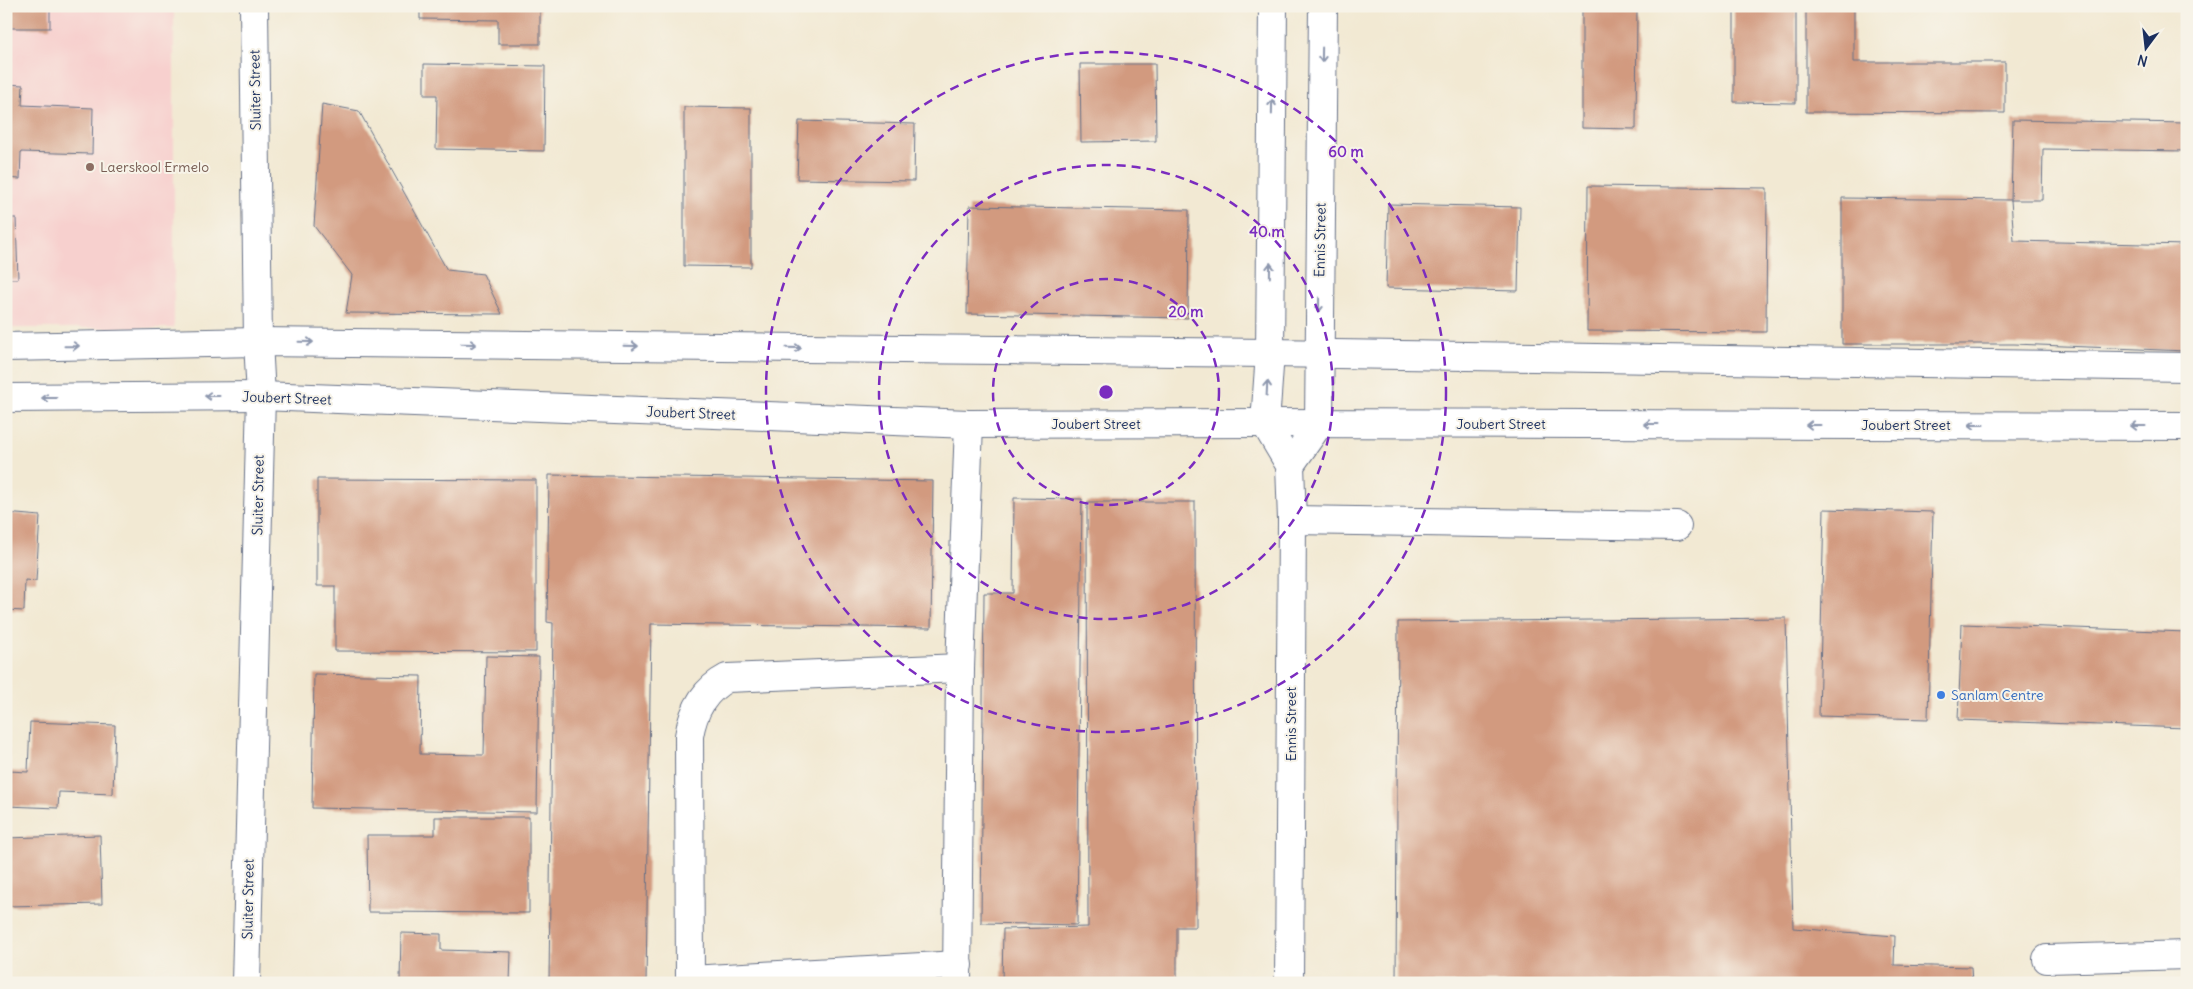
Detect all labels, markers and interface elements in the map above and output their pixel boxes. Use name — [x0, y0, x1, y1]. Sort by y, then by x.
north arrow — [2120, 22, 2170, 72]
one-way arrow — [1317, 46, 1327, 63]
street label: Sluiter Street — [245, 49, 265, 131]
text: N — [2136, 51, 2150, 71]
one-way arrow — [1267, 99, 1277, 116]
text: 60 m — [1328, 142, 1364, 161]
place label: Laerskool Ermelo — [100, 158, 209, 176]
marker: Laerskool Ermelo — [84, 161, 96, 173]
street label: Ennis Street — [1310, 202, 1330, 277]
text: 40 m — [1249, 222, 1285, 241]
one-way arrow — [1266, 262, 1275, 278]
one-way arrow — [1315, 297, 1324, 313]
text: 20 m — [1169, 302, 1203, 321]
one-way arrow — [298, 338, 314, 347]
one-way arrow — [460, 339, 477, 349]
one-way arrow — [64, 341, 80, 351]
one-way arrow — [623, 341, 639, 351]
one-way arrow — [786, 343, 802, 353]
one-way arrow — [1263, 380, 1272, 396]
centre of rings — [1097, 383, 1115, 401]
street label: Joubert Street — [242, 387, 332, 409]
one-way arrow — [204, 391, 220, 401]
one-way arrow — [42, 393, 58, 403]
street label: Joubert Street — [646, 402, 736, 424]
street label: Joubert Street — [1051, 415, 1141, 433]
street label: Joubert Street — [1456, 415, 1546, 433]
street label: Joubert Street — [1861, 416, 1951, 434]
one-way arrow — [1643, 419, 1659, 429]
one-way arrow — [1805, 420, 1822, 430]
one-way arrow — [1968, 420, 1984, 430]
one-way arrow — [2130, 421, 2146, 430]
street label: Sluiter Street — [248, 454, 268, 536]
street label: Ennis Street — [1282, 686, 1300, 761]
place label: Sanlam Centre — [1951, 686, 2044, 704]
marker: Sanlam Centre — [1935, 689, 1947, 701]
street label: Sluiter Street — [238, 858, 258, 940]

